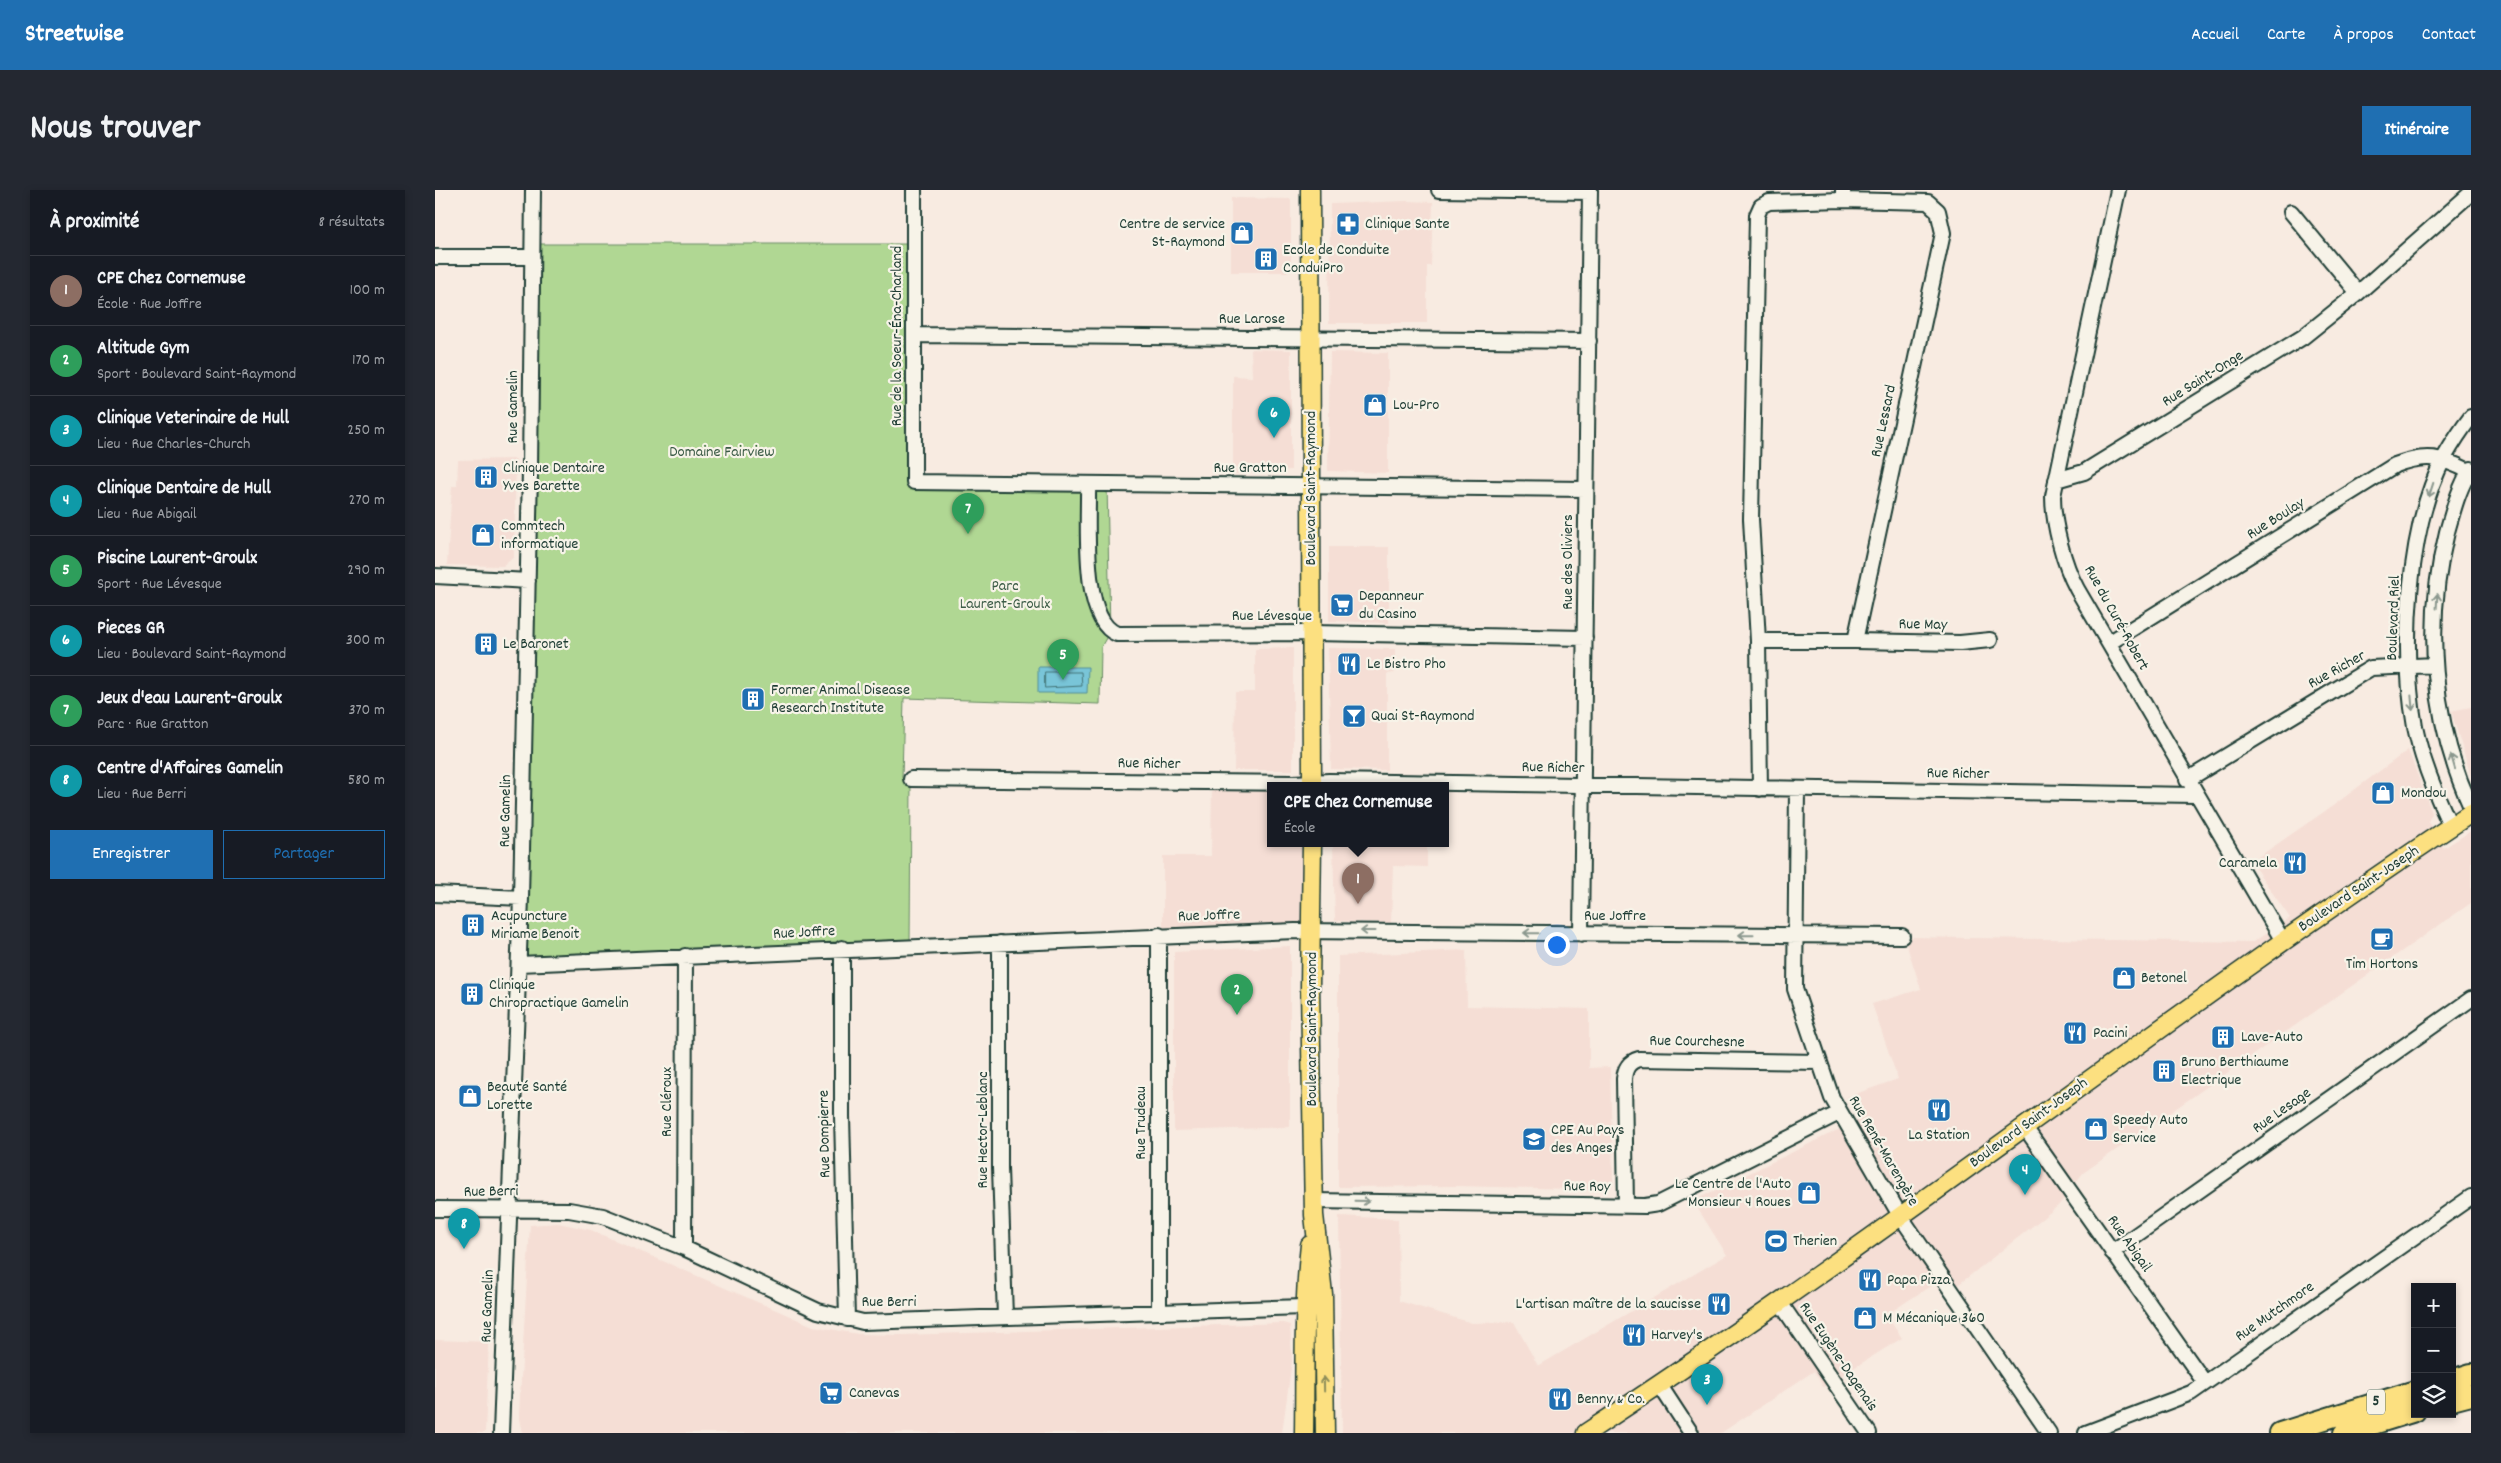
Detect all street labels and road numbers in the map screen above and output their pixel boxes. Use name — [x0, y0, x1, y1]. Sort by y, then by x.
street label: Rue de la Soeur-Éna-Charland — [886, 246, 909, 426]
street label: Rue Larose — [1219, 308, 1285, 331]
street label: Rue Saint-Onge — [2158, 345, 2248, 413]
street label: Rue Gamelin — [502, 370, 525, 444]
street label: Rue Lessard — [1865, 383, 1903, 459]
street label: Boulevard Saint-Raymond — [1300, 411, 1323, 565]
street label: Rue Gratton — [1213, 457, 1287, 480]
street label: Rue Boulay — [2242, 492, 2310, 546]
street label: Rue des Oliviers — [1557, 514, 1580, 610]
street label: Rue du Curé-Robert — [2078, 561, 2155, 675]
street label: Boulevard Riel — [2381, 575, 2407, 661]
street label: Rue Lévesque — [1232, 605, 1312, 628]
street label: Rue May — [1898, 613, 1948, 637]
street label: Rue Richer — [2304, 645, 2370, 695]
street label: Rue Richer — [1117, 752, 1181, 776]
street label: Rue Richer — [1521, 756, 1585, 780]
street label: Rue Richer — [1926, 762, 1990, 786]
street label: Rue Gamelin — [494, 774, 518, 848]
street label: Boulevard Saint-Joseph — [2294, 840, 2424, 938]
street label: Rue Joffre — [1178, 903, 1240, 929]
street label: Rue Joffre — [1584, 905, 1646, 928]
street label: Rue Joffre — [772, 920, 836, 946]
street label: Boulevard Saint-Raymond — [1301, 952, 1324, 1106]
street label: Rue Courchesne — [1649, 1030, 1745, 1054]
street label: Rue Cléroux — [656, 1067, 679, 1137]
street label: Rue Hector-Leblanc — [972, 1071, 995, 1189]
street label: Boulevard Saint-Joseph — [1965, 1072, 2093, 1174]
street label: Rue Lesage — [2248, 1082, 2316, 1140]
street label: Rue Trudeau — [1130, 1086, 1153, 1160]
street label: Rue Dompierre — [813, 1090, 837, 1178]
street label: Rue René-Marengère — [1842, 1092, 1924, 1210]
street label: Rue Roy — [1563, 1175, 1611, 1199]
street label: Rue Berri — [463, 1180, 519, 1204]
street label: Rue Abigail — [2101, 1211, 2157, 1277]
street label: Rue Gamelin — [475, 1269, 501, 1343]
street label: Rue Mutchmore — [2231, 1276, 2319, 1348]
street label: Rue Berri — [862, 1291, 916, 1314]
street label: Rue Eugène-Dagenais — [1793, 1298, 1883, 1417]
road number: 5 — [2367, 1390, 2385, 1414]

